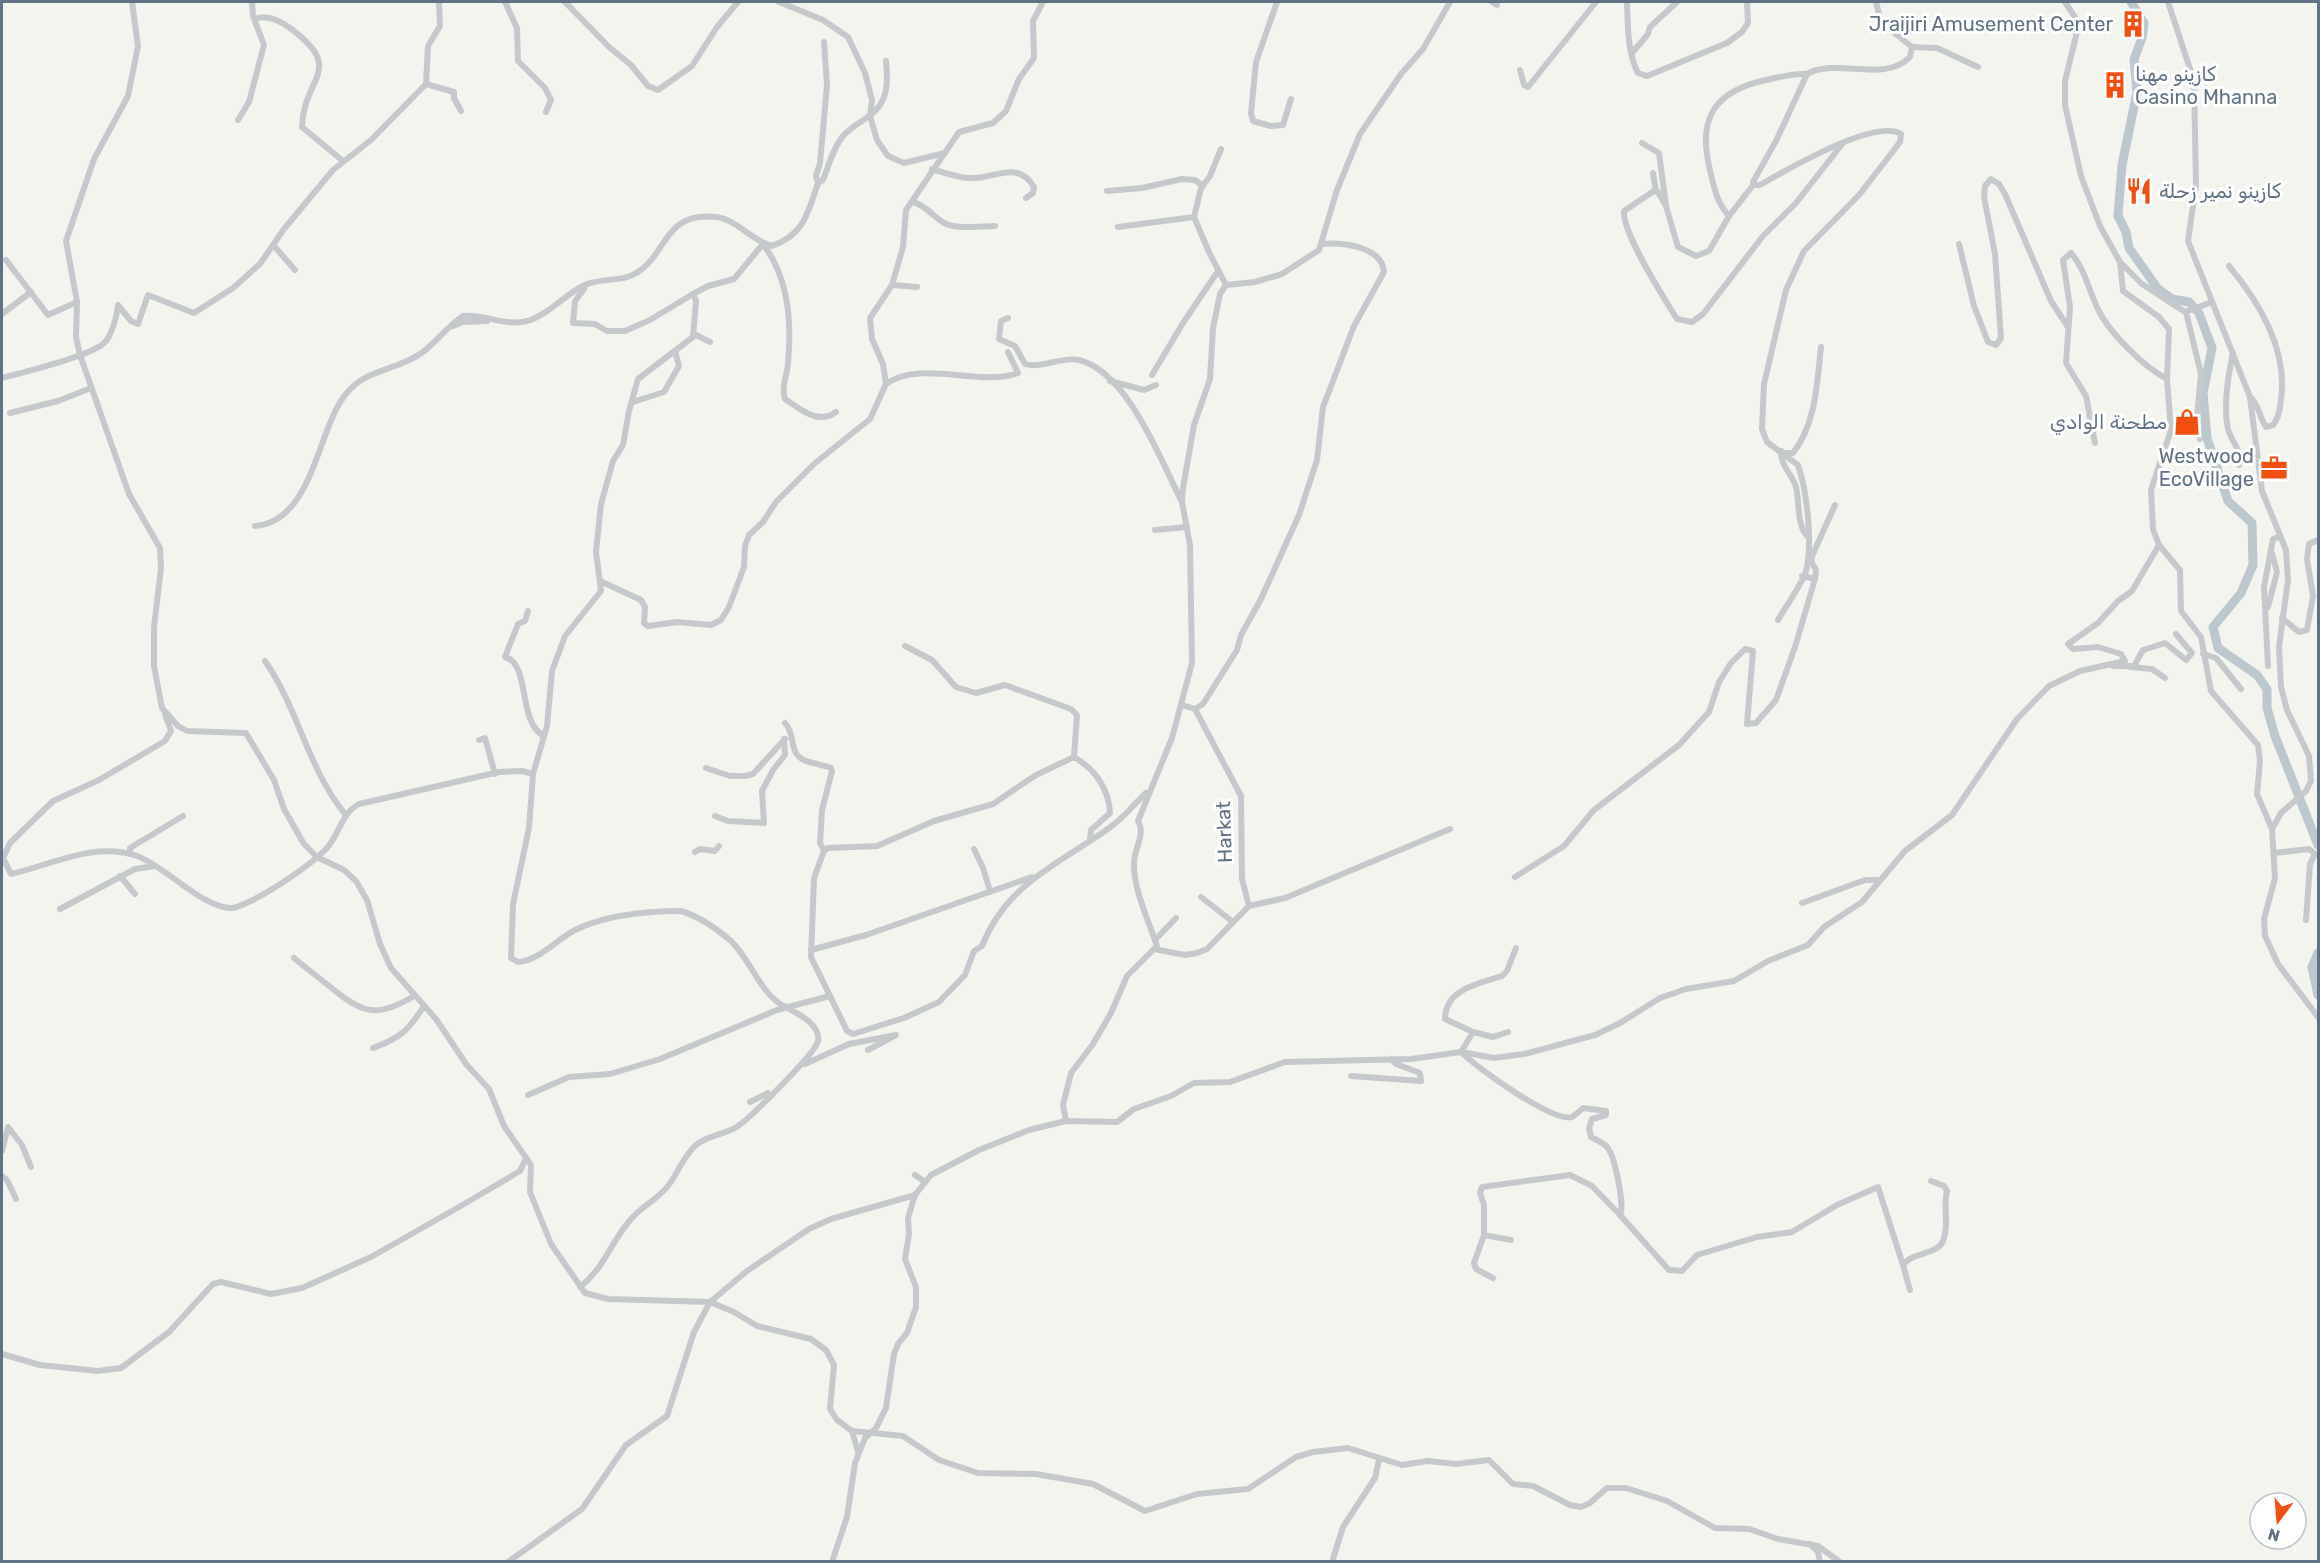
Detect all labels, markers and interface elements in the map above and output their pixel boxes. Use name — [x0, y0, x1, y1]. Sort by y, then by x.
building icon: Jraijiri Amusement Center — [2118, 9, 2148, 39]
place label: Jraijiri Amusement Center — [1869, 12, 2113, 36]
place label: كازينو مهنا Casino Mhanna — [2135, 62, 2277, 109]
building icon: كازينو مهنا Casino Mhanna — [2100, 70, 2130, 100]
restaurant icon: كازينو نمير زحلة — [2124, 176, 2154, 206]
place label: كازينو نمير زحلة — [2159, 179, 2281, 203]
shop icon: مطحنة الوادي — [2172, 407, 2202, 437]
place label: مطحنة الوادي — [2050, 410, 2167, 436]
place label: Westwood EcoVillage — [2159, 444, 2254, 491]
office icon: Westwood EcoVillage — [2259, 453, 2289, 483]
street label: Harkat — [1211, 801, 1237, 863]
north arrow — [2248, 1491, 2308, 1551]
text: N — [2266, 1524, 2282, 1546]

